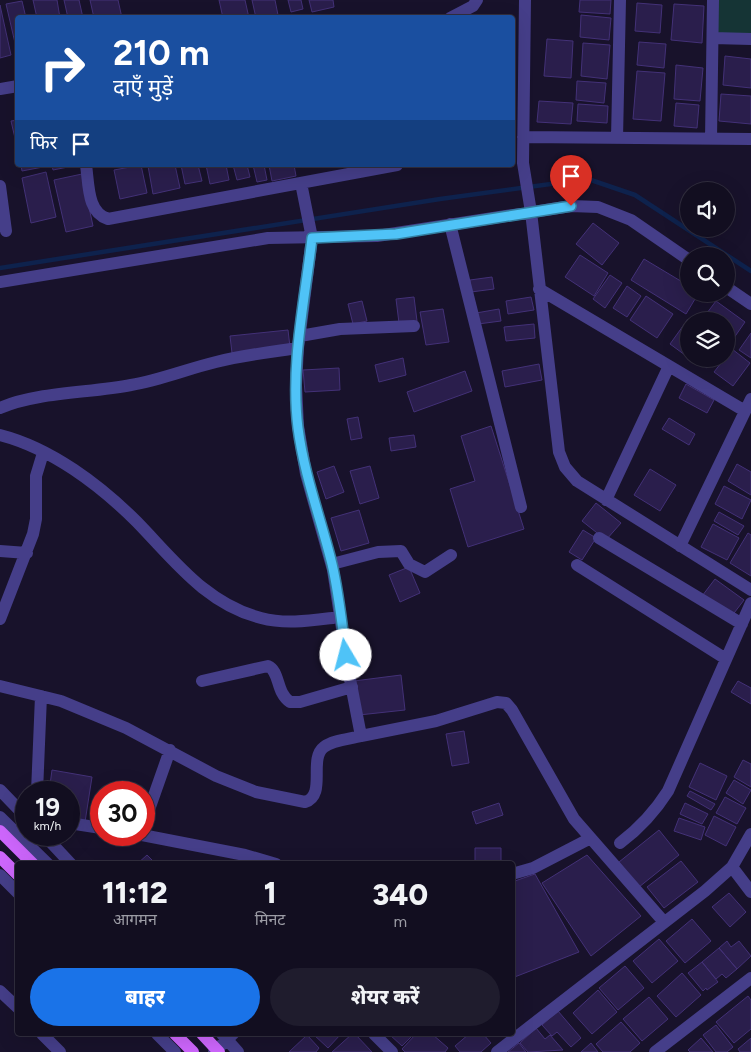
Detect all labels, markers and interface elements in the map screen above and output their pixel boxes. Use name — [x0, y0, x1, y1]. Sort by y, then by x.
text: 210 m — [113, 32, 210, 74]
icon: right — [30, 35, 95, 100]
text: दाएँ मुड़ें — [113, 74, 173, 101]
icon: arrive — [67, 130, 95, 158]
text: फिर — [30, 131, 57, 154]
pin — [550, 155, 592, 206]
icon: arrive — [557, 162, 585, 190]
map controls — [680, 182, 735, 367]
button: sound — [680, 182, 735, 237]
button: search — [680, 247, 735, 302]
button: layers — [680, 312, 735, 367]
position arrow — [319, 628, 371, 680]
speed limit sign: 30 — [90, 781, 155, 846]
text: 19 — [35, 792, 60, 822]
text: km/h — [34, 819, 61, 833]
text: 11:12 — [102, 874, 168, 911]
text: 1 — [264, 874, 276, 911]
text: 340 — [372, 876, 428, 913]
text: आगमन — [113, 910, 157, 929]
text: मिनट — [255, 910, 285, 929]
text: m — [393, 912, 407, 931]
button: बाहर — [30, 968, 260, 1026]
button: शेयर करें — [270, 968, 500, 1026]

